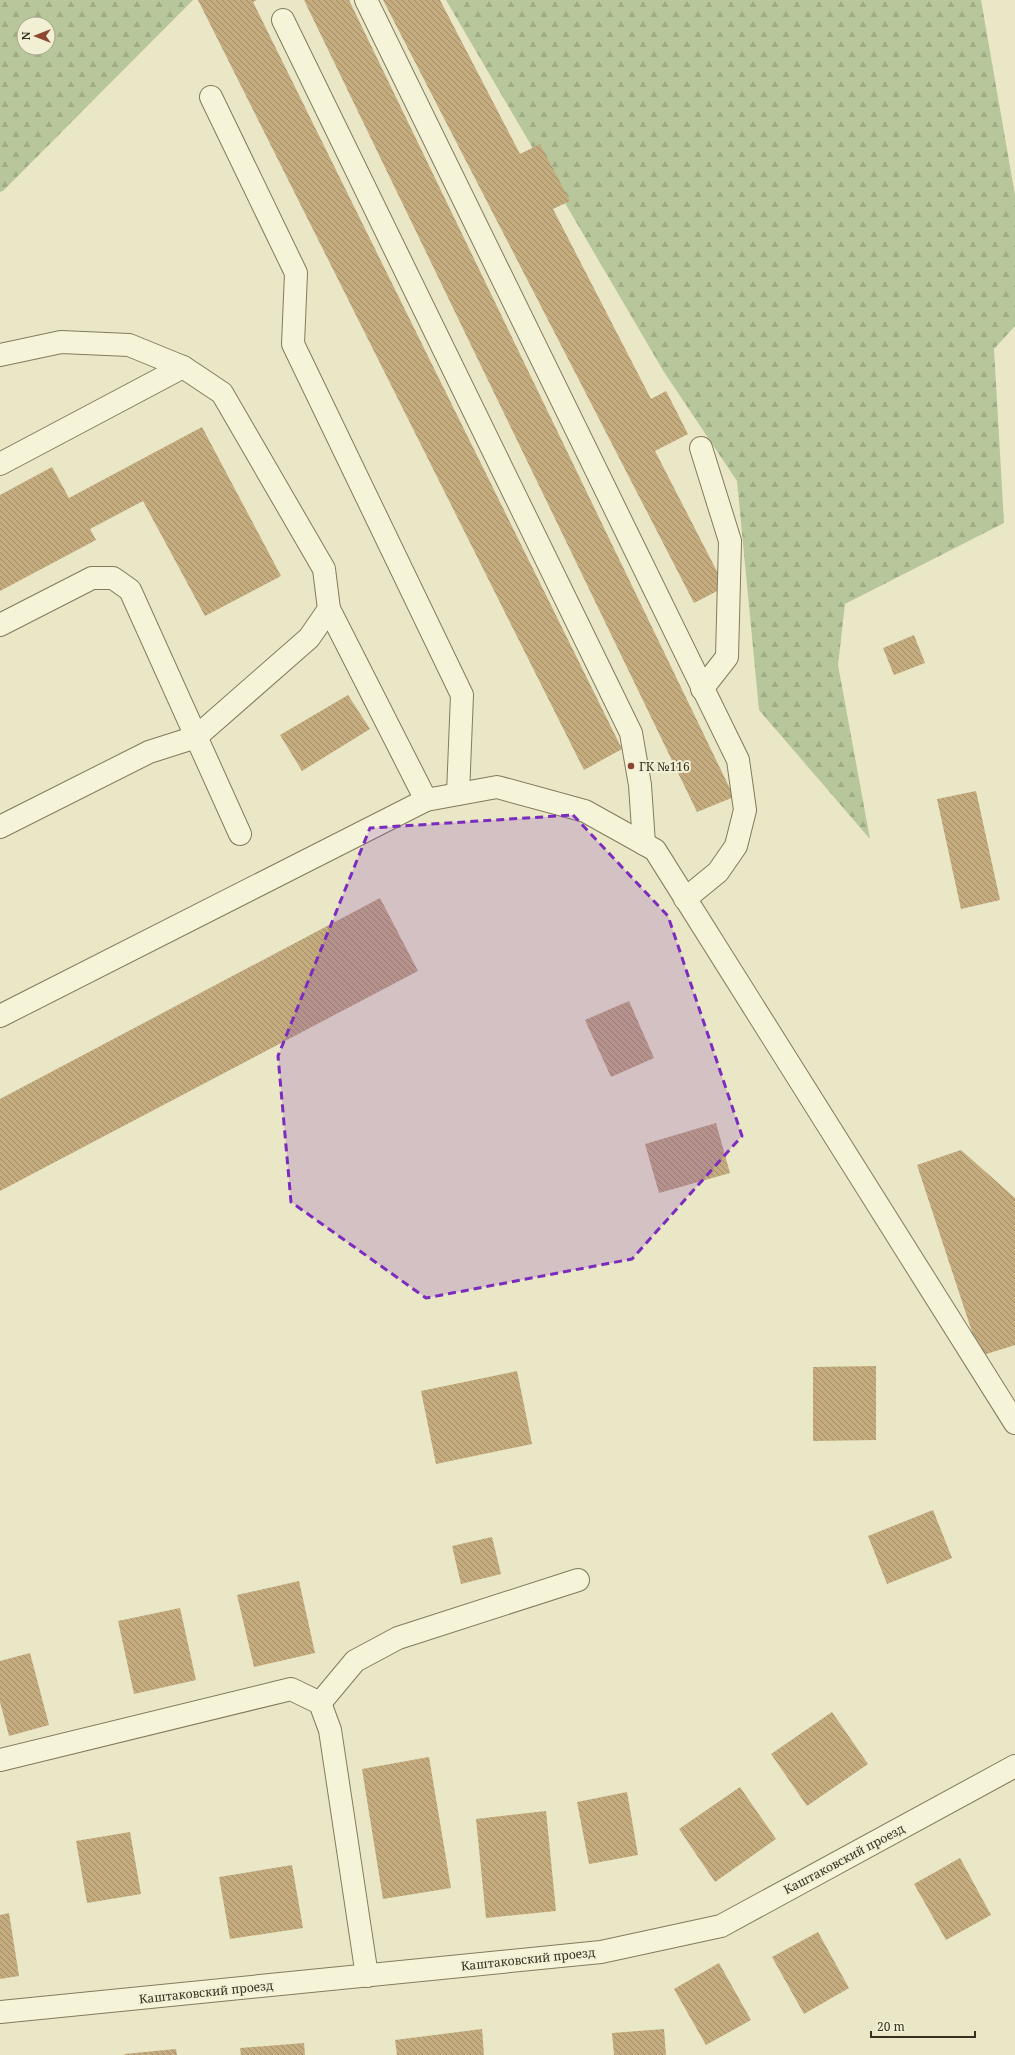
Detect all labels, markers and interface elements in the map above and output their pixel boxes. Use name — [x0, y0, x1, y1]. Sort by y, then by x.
north arrow — [16, 16, 56, 56]
text: N — [18, 31, 33, 40]
place label: ГК №116 — [639, 758, 690, 775]
marker: ГК №116 — [626, 761, 636, 771]
street label: Каштаковский проезд — [780, 1820, 908, 1898]
street label: Каштаковский проезд — [460, 1944, 596, 1974]
street label: Каштаковский проезд — [138, 1977, 274, 2007]
scale bar — [871, 2013, 975, 2039]
text: 20 m — [877, 2018, 905, 2035]

